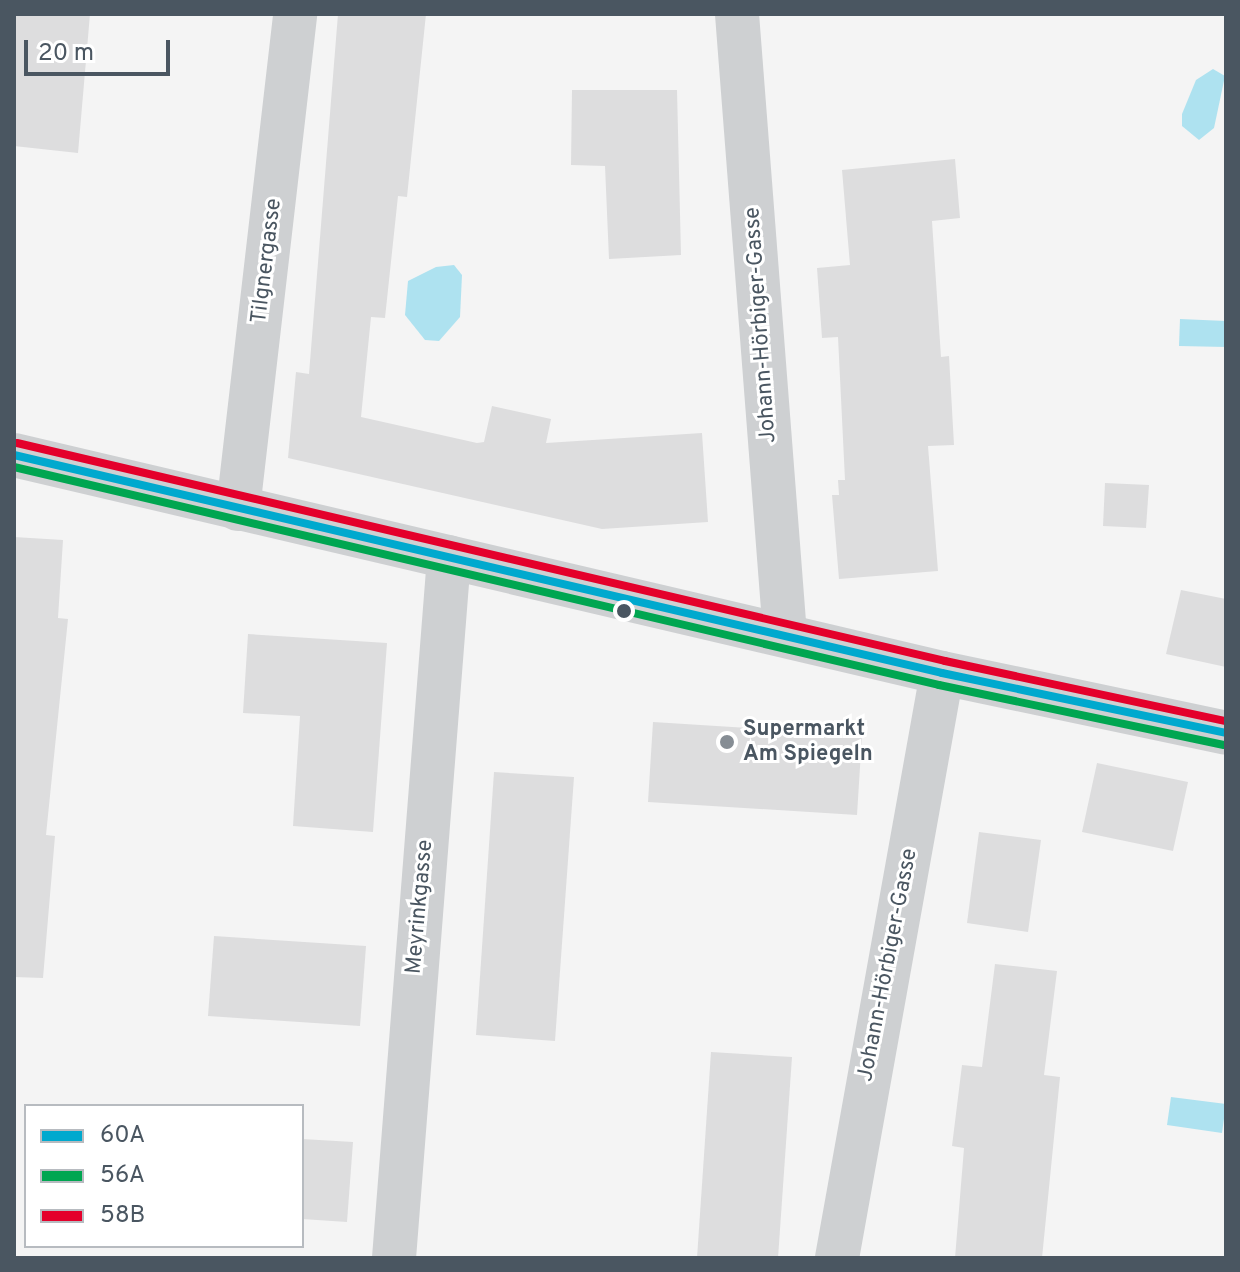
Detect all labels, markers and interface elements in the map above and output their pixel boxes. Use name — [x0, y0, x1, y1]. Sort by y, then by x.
scale bar — [28, 24, 174, 74]
text: 20 m — [38, 39, 94, 69]
street label: Tilgnergasse — [246, 197, 288, 325]
street label: Johann-Hörbiger-Gasse — [740, 206, 782, 444]
unlabelled marker — [616, 603, 632, 619]
place label: Supermarkt Am Spiegeln — [743, 716, 873, 768]
marker: Supermarkt Am Spiegeln — [718, 733, 736, 751]
street label: Meyrinkgasse — [401, 839, 439, 975]
street label: Johann-Hörbiger-Gasse — [852, 846, 924, 1084]
legend — [24, 1104, 304, 1248]
text: 60A — [100, 1121, 145, 1151]
text: 56A — [100, 1161, 145, 1191]
text: 58B — [100, 1201, 145, 1231]

